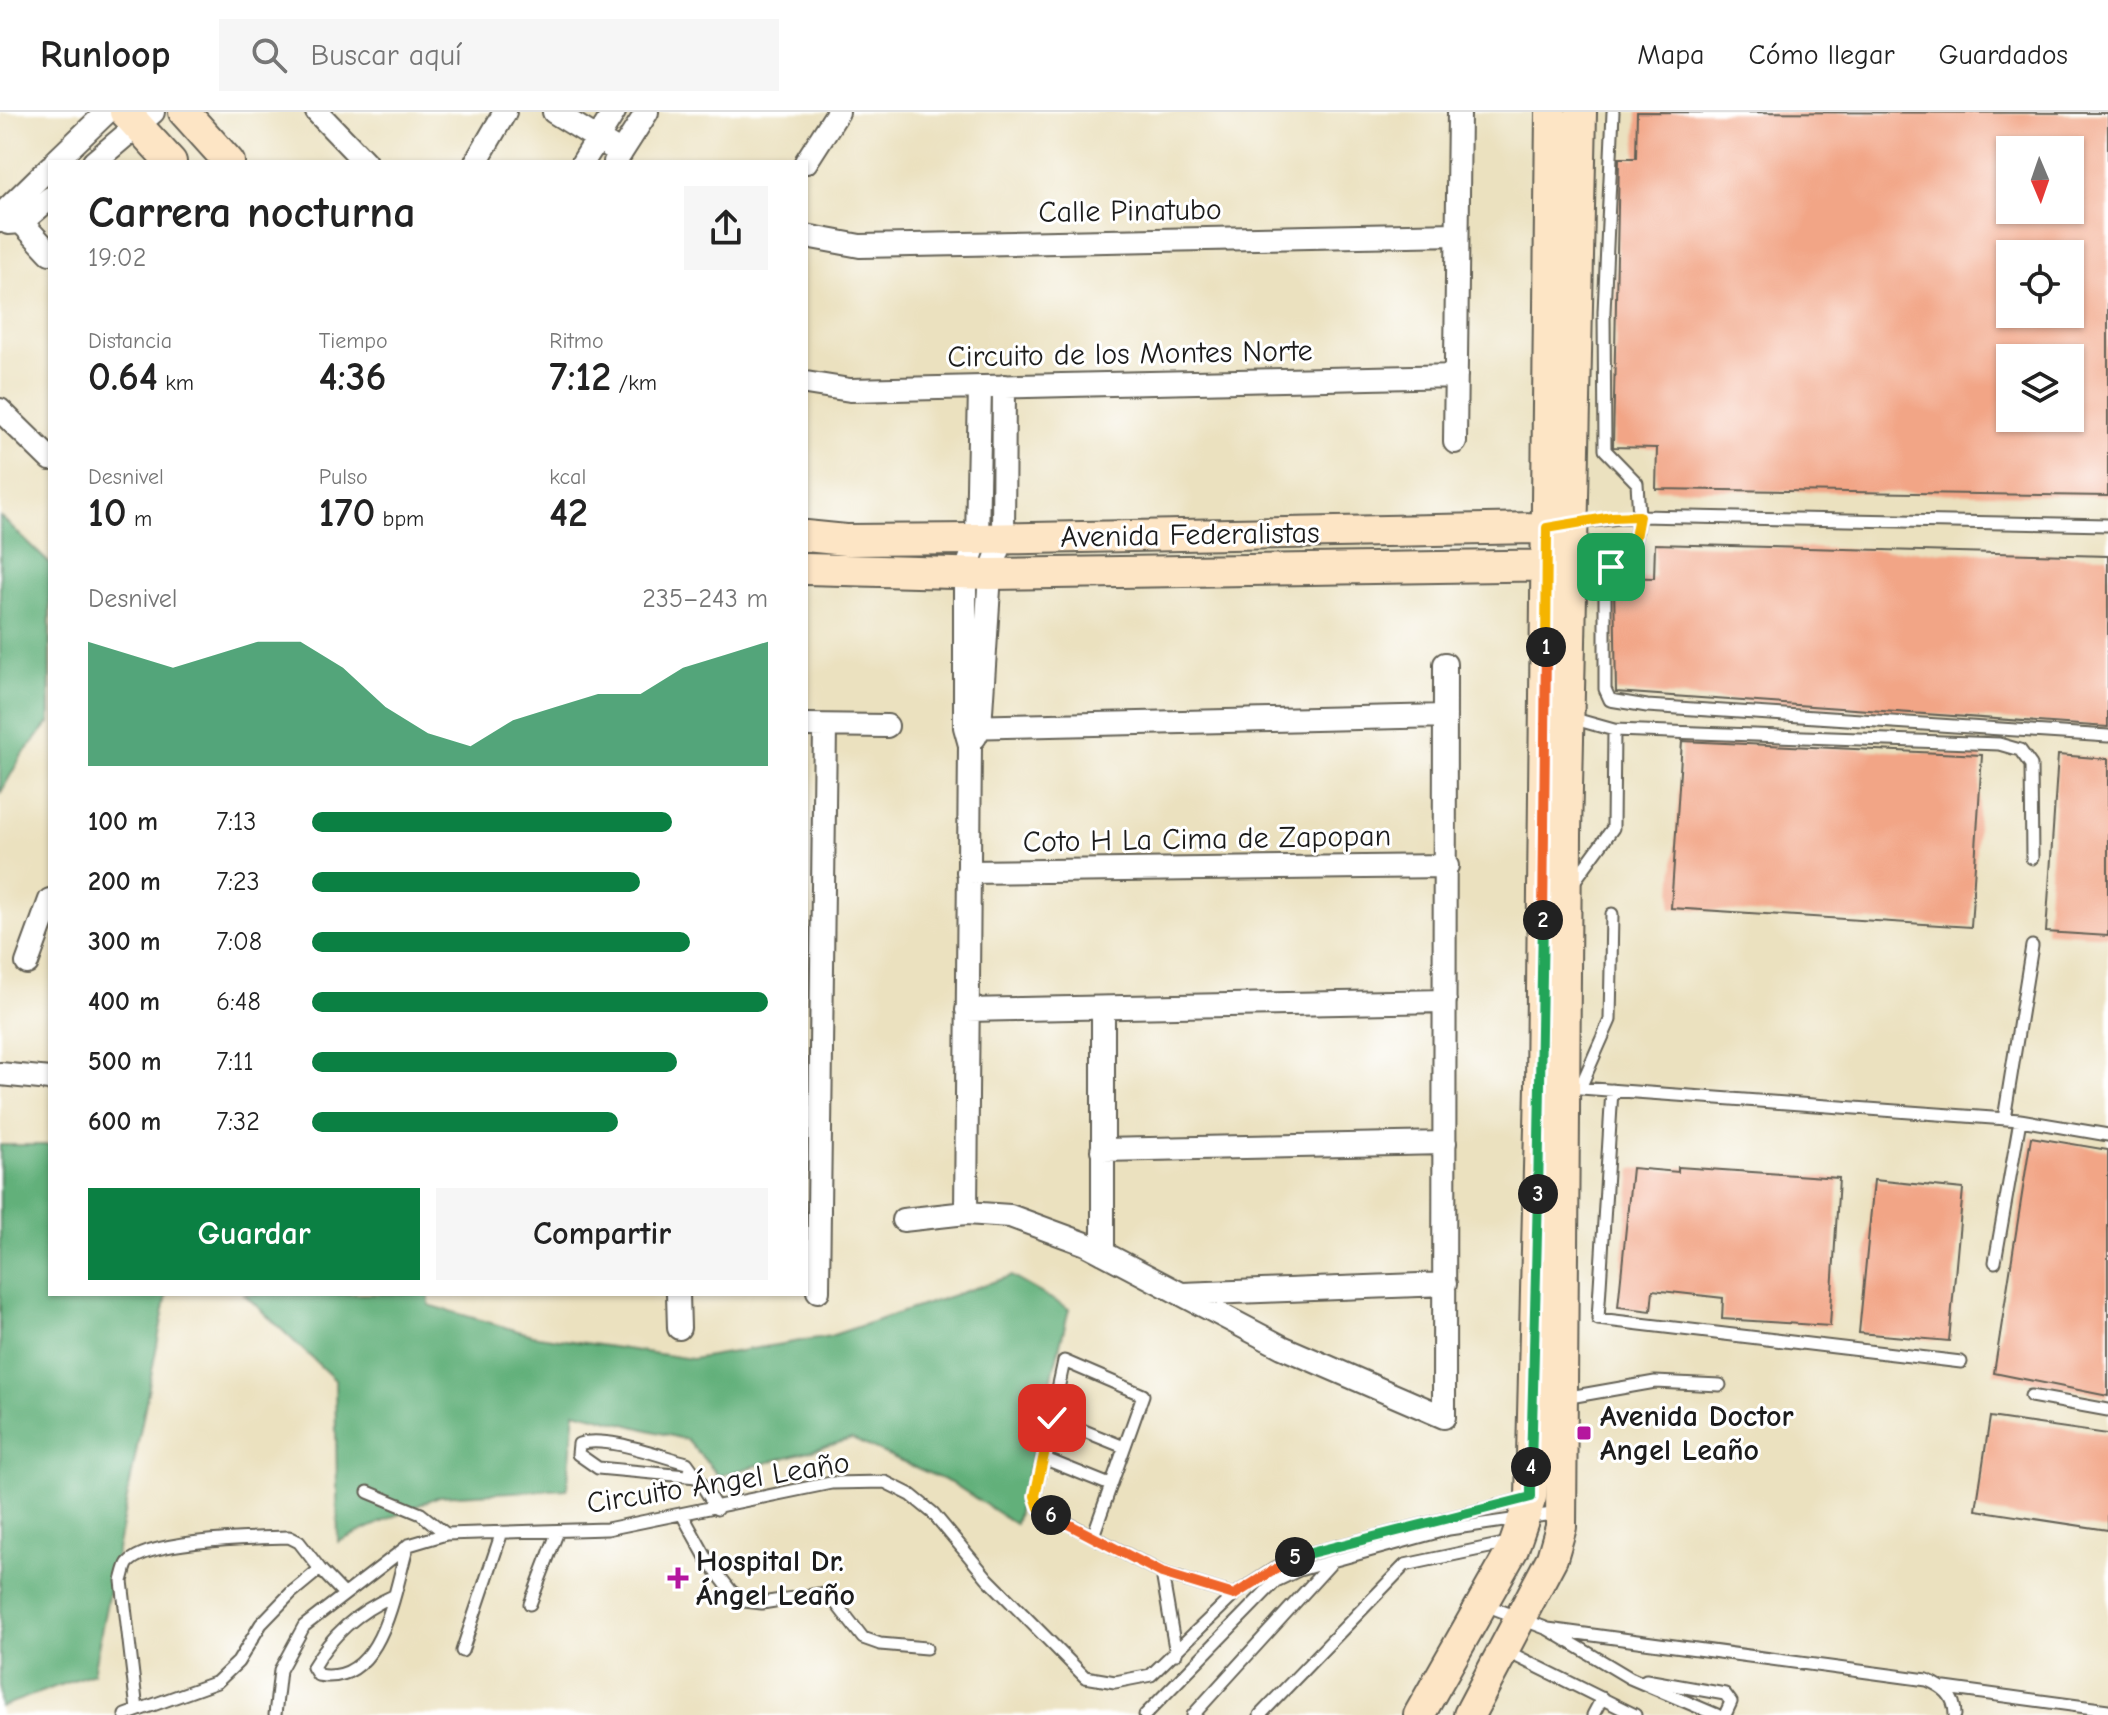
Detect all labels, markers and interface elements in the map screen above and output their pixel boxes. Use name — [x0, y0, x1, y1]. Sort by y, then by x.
search box — [219, 19, 779, 91]
text: Runloop — [40, 33, 171, 77]
icon: search — [247, 33, 291, 77]
text: Buscar aquí — [311, 38, 462, 73]
text: Mapa — [1637, 39, 1704, 71]
text: Cómo llegar — [1748, 39, 1895, 71]
text: Guardados — [1939, 39, 2068, 71]
north arrow — [1996, 136, 2084, 224]
map controls — [1996, 136, 2084, 432]
button: share — [684, 186, 768, 270]
text: Carrera nocturna — [88, 187, 416, 238]
street label: Calle Pinatubo — [1038, 192, 1222, 230]
button: locate — [1996, 240, 2084, 328]
text: 19:02 — [88, 243, 146, 273]
text: Distancia — [88, 328, 172, 354]
text: Tiempo — [319, 328, 388, 354]
text: Ritmo — [549, 328, 604, 354]
street label: Circuito de los Montes Norte — [947, 333, 1313, 375]
button: layers — [1996, 344, 2084, 432]
text: 0.64 — [88, 354, 158, 400]
text: 4:36 — [319, 354, 386, 400]
text: 7:12 — [549, 354, 611, 400]
text: km — [158, 370, 194, 396]
text: /km — [611, 370, 657, 396]
text: Desnivel — [88, 464, 164, 490]
text: Pulso — [319, 464, 368, 490]
text: kcal — [549, 464, 586, 490]
text: 10 — [88, 490, 127, 536]
text: 170 — [319, 490, 375, 536]
text: 42 — [549, 490, 588, 536]
text: m — [127, 506, 152, 532]
text: bpm — [375, 506, 424, 532]
street label: Avenida Federalistas — [1060, 515, 1320, 555]
pin — [1577, 533, 1645, 601]
icon: arrive — [1589, 545, 1633, 589]
text: Desnivel — [88, 584, 178, 614]
text: 235–243 m — [642, 584, 768, 614]
pin: 1 — [1526, 627, 1566, 667]
text: 1 — [1542, 634, 1550, 660]
text: 100 m — [88, 807, 158, 837]
text: 7:13 — [216, 807, 256, 837]
street label: Coto H La Cima de Zapopan — [1022, 818, 1392, 860]
text: 200 m — [88, 867, 161, 897]
text: 7:23 — [216, 867, 260, 897]
pin: 2 — [1523, 900, 1563, 940]
text: 2 — [1538, 907, 1548, 933]
text: 300 m — [88, 927, 161, 957]
text: 7:08 — [216, 927, 262, 957]
text: 400 m — [88, 987, 160, 1017]
text: 6:48 — [216, 987, 261, 1017]
text: 500 m — [88, 1047, 162, 1077]
text: 7:11 — [216, 1047, 254, 1077]
text: 600 m — [88, 1107, 161, 1137]
text: 7:32 — [216, 1107, 260, 1137]
pin: 3 — [1518, 1174, 1558, 1214]
text: 3 — [1533, 1181, 1543, 1207]
button: Guardar — [88, 1188, 420, 1280]
button: Compartir — [436, 1188, 768, 1280]
pin — [1018, 1384, 1086, 1452]
icon: check — [1030, 1396, 1074, 1440]
place label: Avenida Doctor Angel Leaño — [1600, 1399, 1794, 1468]
marker: Avenida Doctor Angel Leaño — [1575, 1424, 1593, 1442]
street label: Circuito Ángel Leaño — [584, 1444, 852, 1521]
pin: 4 — [1511, 1447, 1551, 1487]
text: 4 — [1526, 1454, 1536, 1480]
pin: 6 — [1031, 1495, 1071, 1535]
text: 6 — [1045, 1502, 1057, 1528]
pin: 5 — [1275, 1537, 1315, 1577]
place label: Hospital Dr. Ángel Leaño — [696, 1544, 855, 1613]
text: 5 — [1289, 1544, 1301, 1570]
marker: Hospital Dr. Ángel Leaño — [667, 1567, 689, 1589]

